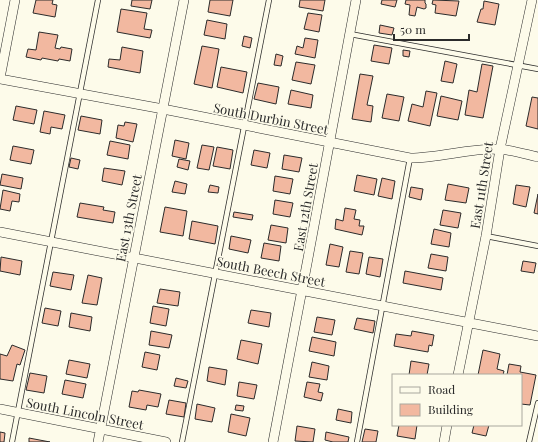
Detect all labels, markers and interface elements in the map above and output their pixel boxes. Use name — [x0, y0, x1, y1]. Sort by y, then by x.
scale bar — [394, 16, 469, 42]
text: 50 m — [400, 21, 426, 37]
street label: South Durbin Street — [212, 99, 330, 138]
street label: East 11th Street — [466, 140, 496, 230]
street label: East 12th Street — [289, 161, 321, 252]
street label: East 13th Street — [111, 172, 145, 263]
street label: South Beech Street — [215, 252, 327, 290]
legend — [392, 374, 522, 426]
text: Road — [428, 381, 455, 397]
street label: South Lincoln Street — [25, 393, 146, 433]
text: Building — [428, 401, 474, 417]

